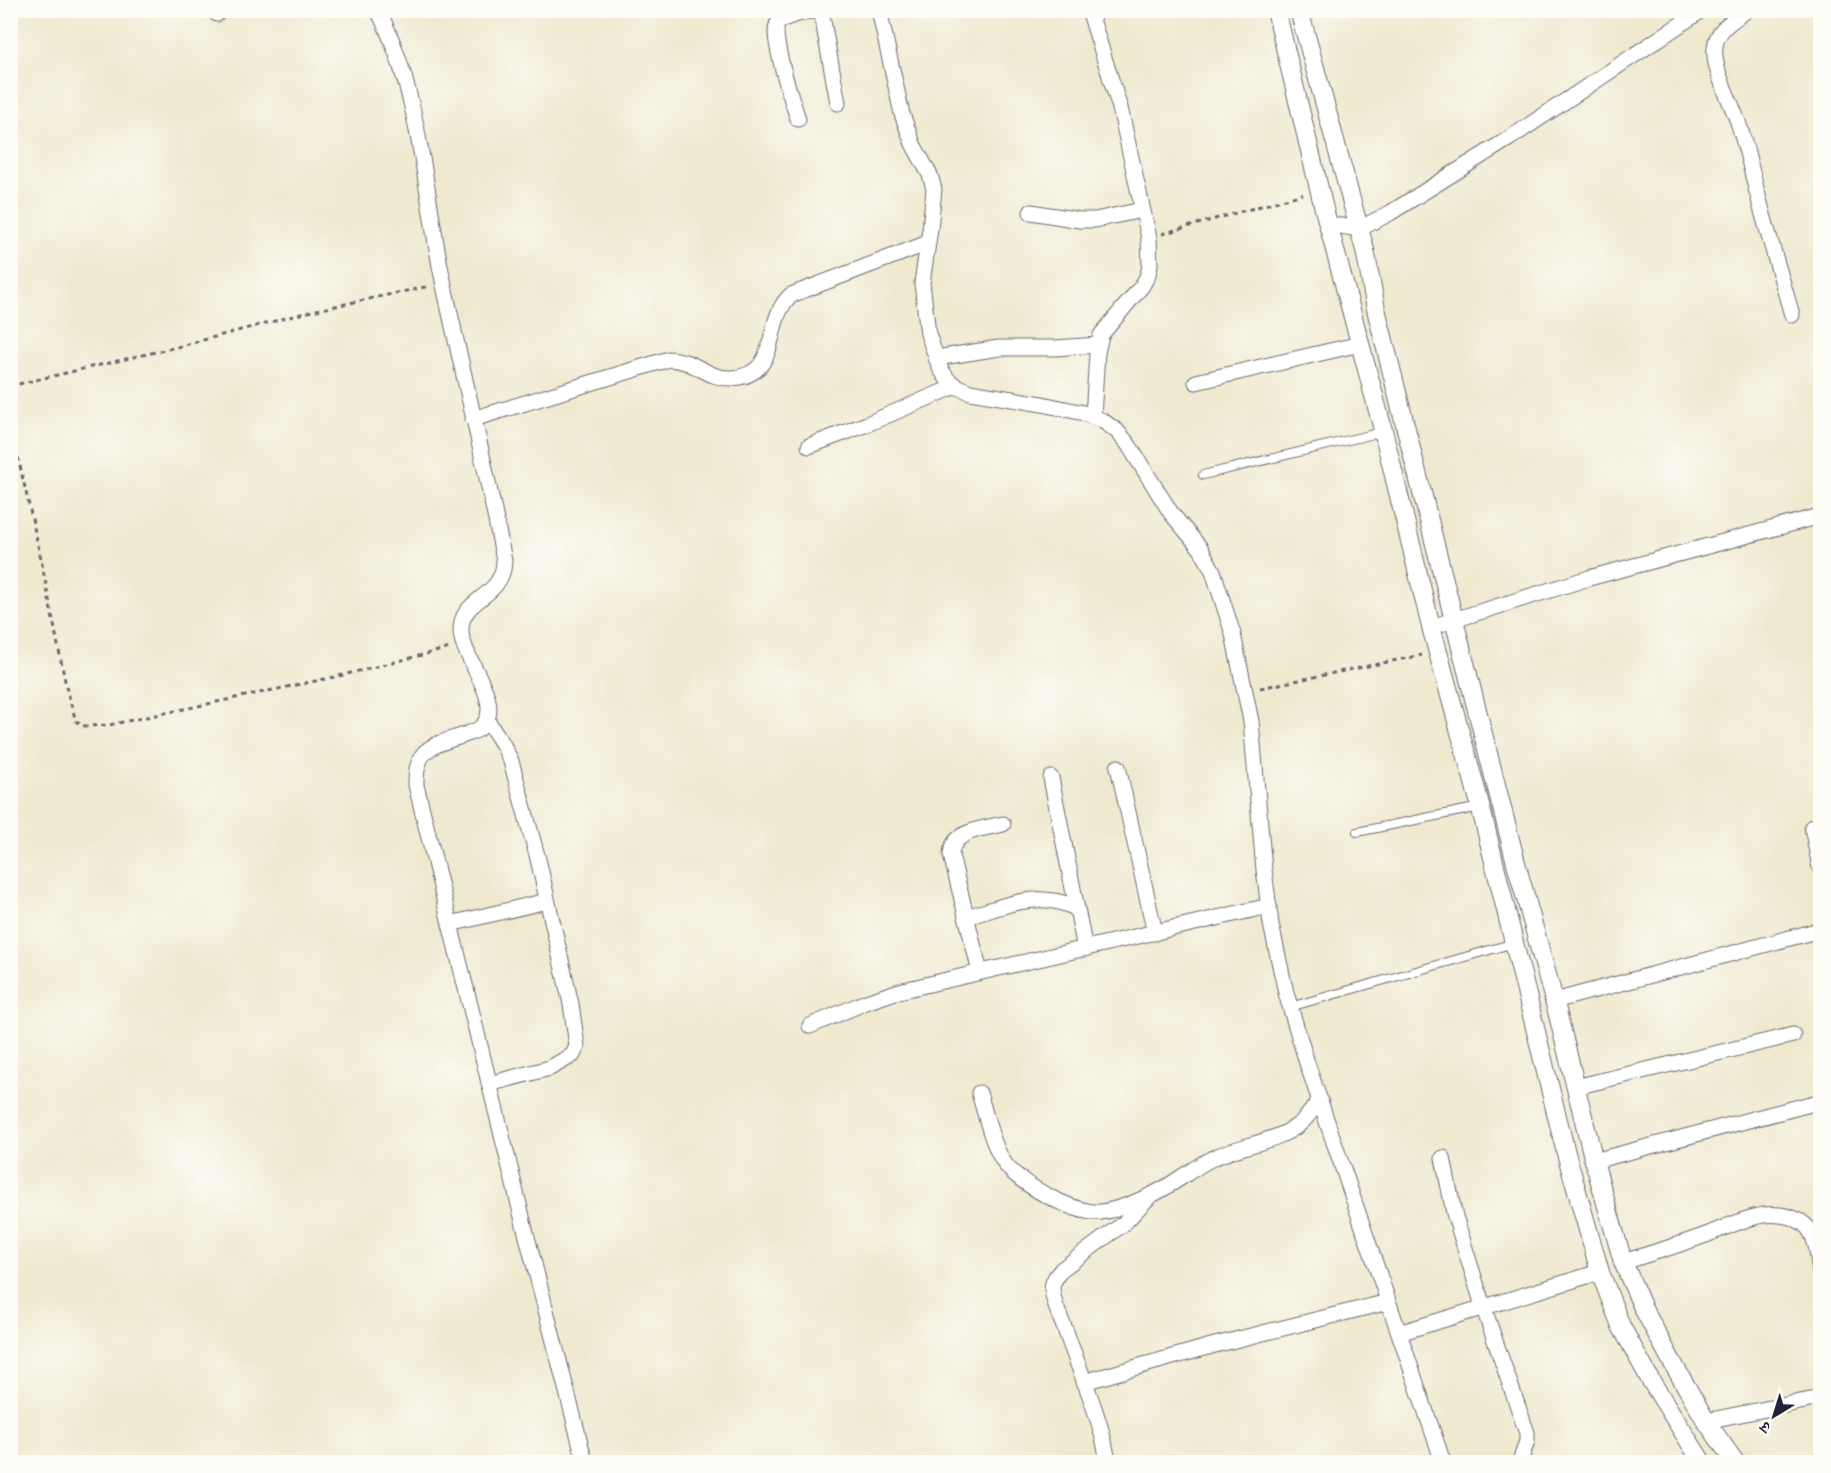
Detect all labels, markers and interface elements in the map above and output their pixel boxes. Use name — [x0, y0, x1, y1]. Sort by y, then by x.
north arrow — [1744, 1386, 1804, 1446]
text: उ — [1755, 1416, 1775, 1438]

